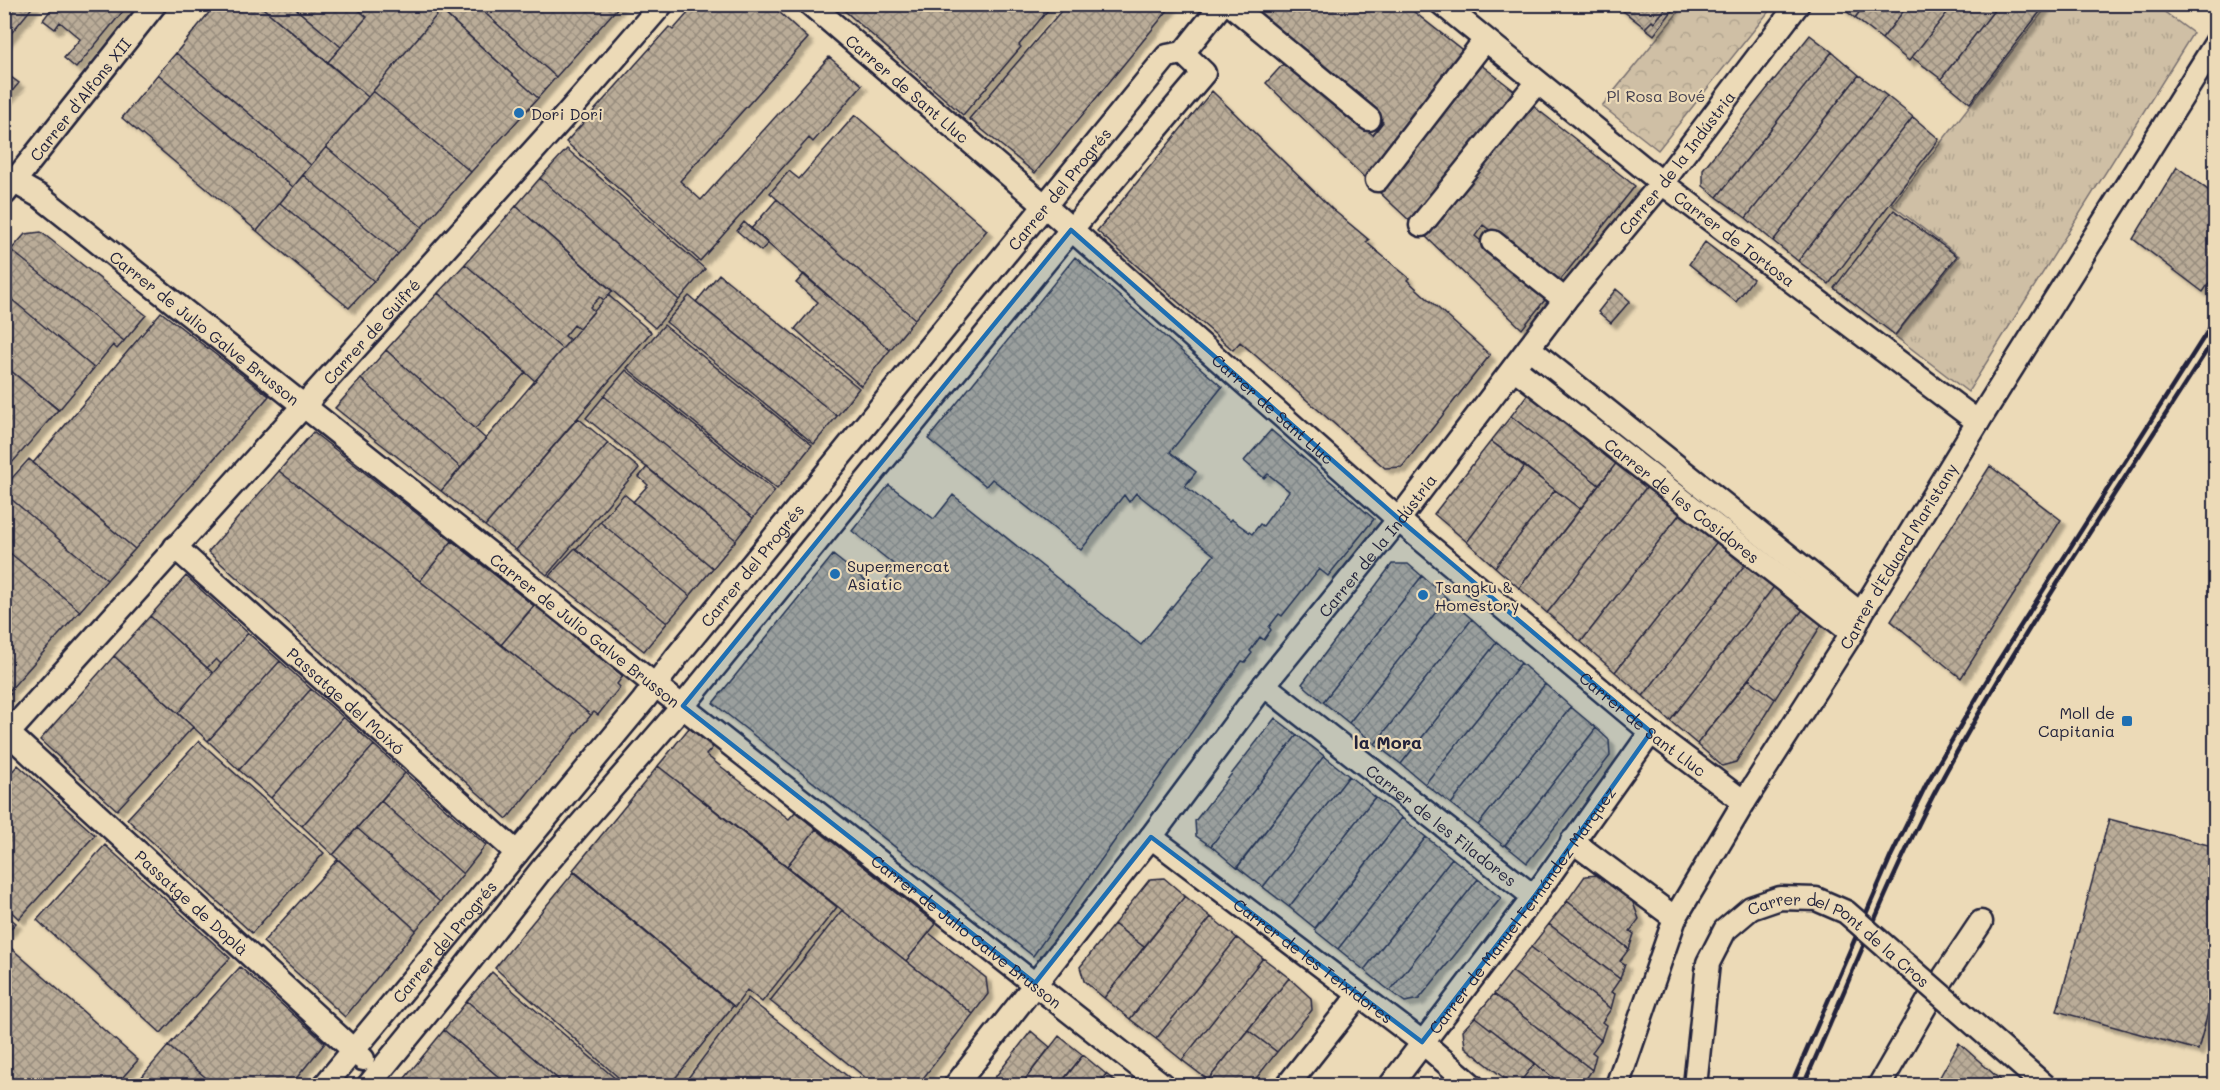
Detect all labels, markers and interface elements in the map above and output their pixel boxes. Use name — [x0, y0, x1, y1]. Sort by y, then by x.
street label: Carrer de Sant Lluc — [842, 29, 974, 147]
street label: Carrer d'Alfons XII — [24, 33, 135, 165]
park label: Pl Rosa Bové — [1607, 85, 1705, 106]
street label: Carrer de la Indústria — [1613, 86, 1739, 239]
place label: Dori Dori — [531, 103, 603, 124]
marker: Dori Dori — [512, 106, 526, 120]
street label: Carrer del Progrés — [1002, 123, 1115, 254]
street label: Carrer de Tortosa — [1670, 186, 1800, 291]
street label: Carrer de Julio Galve Brusson — [106, 245, 304, 409]
street label: Carrer de Guifré — [318, 274, 424, 388]
street label: Carrer de Sant Lluc — [1208, 349, 1339, 468]
street label: Carrer de les Cosidores — [1601, 433, 1764, 567]
street label: Carrer d'Eduard Maristany — [1834, 459, 1961, 653]
street label: Carrer de la Indústria — [1313, 469, 1440, 621]
street label: Carrer del Progrés — [695, 499, 808, 631]
street label: Carrer de Julio Galve Brusson — [486, 548, 685, 712]
place label: Supermercat Asiatic — [847, 555, 950, 594]
marker: Supermercat Asiatic — [828, 567, 842, 581]
place label: Tsangku & Homestory — [1435, 576, 1519, 615]
marker: Tsangku & Homestory — [1416, 588, 1430, 602]
street label: Passatge del Moixó — [283, 642, 410, 758]
street label: Carrer de Sant Lluc — [1576, 666, 1711, 781]
place label: Moll de Capitania — [2038, 702, 2115, 741]
marker: Moll de Capitania — [2120, 714, 2134, 728]
district label: la Mora — [1354, 730, 1422, 754]
street label: Carrer de les Filadores — [1362, 759, 1521, 890]
street label: Carrer de Manuel Fernández Márquez — [1423, 782, 1620, 1038]
street label: Passatge de Doplà — [131, 845, 253, 959]
street label: Carrer de Julio Galve Brusson — [867, 849, 1067, 1012]
street label: Carrer del Progrés — [387, 876, 501, 1007]
street label: Carrer del Pont de la Cros — [1744, 887, 1934, 991]
street label: Carrer de les Teixidores — [1230, 893, 1398, 1027]

